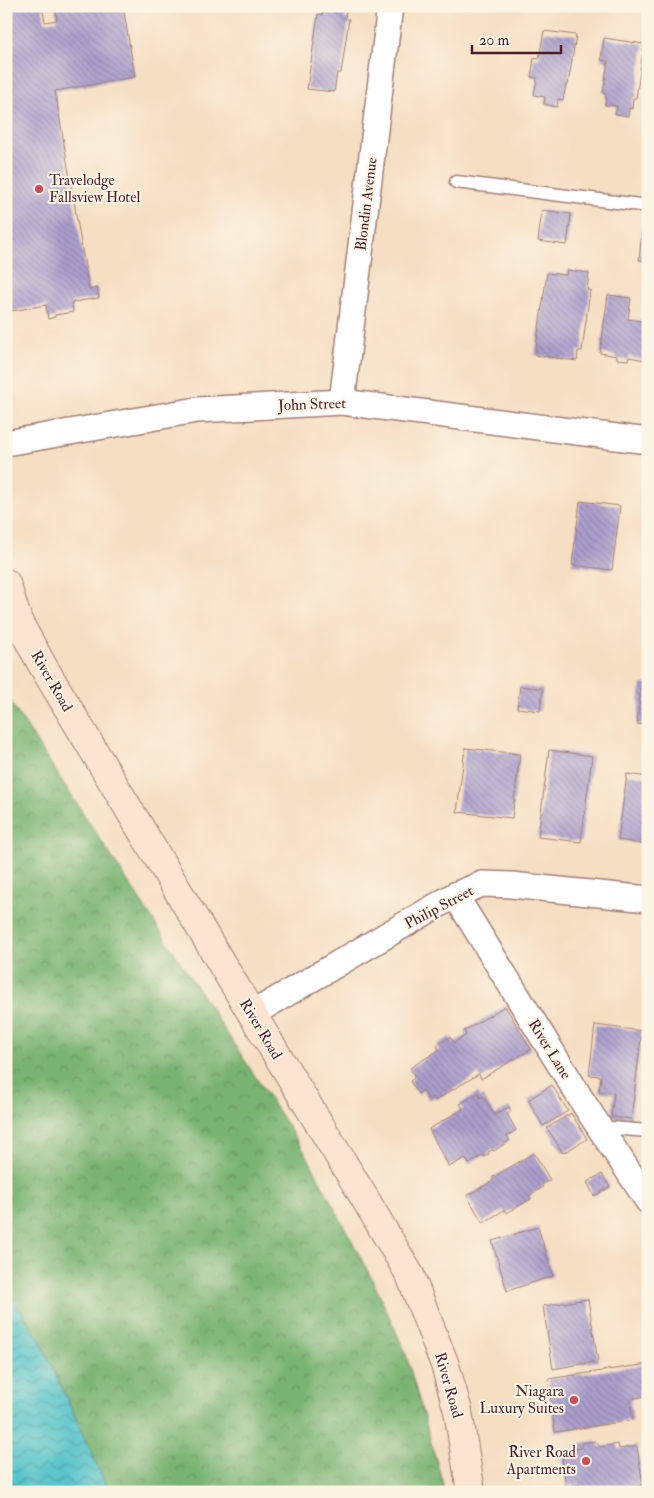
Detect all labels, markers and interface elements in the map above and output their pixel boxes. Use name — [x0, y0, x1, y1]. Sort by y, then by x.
scale bar — [472, 22, 560, 54]
text: 20 m — [479, 31, 509, 50]
street label: Blondin Avenue — [351, 156, 382, 252]
place label: Travelodge Fallsview Hotel — [49, 171, 141, 207]
marker: Travelodge Fallsview Hotel — [33, 183, 45, 195]
street label: John Street — [277, 394, 346, 416]
street label: River Road — [26, 647, 77, 716]
street label: Philip Street — [402, 881, 478, 934]
street label: River Road — [235, 995, 286, 1064]
street label: River Lane — [524, 1016, 575, 1083]
street label: River Road — [430, 1350, 467, 1421]
place label: Niagara Luxury Suites — [479, 1382, 565, 1418]
marker: Niagara Luxury Suites — [568, 1394, 580, 1406]
place label: River Road Apartments — [506, 1443, 577, 1480]
marker: River Road Apartments — [580, 1455, 592, 1467]

